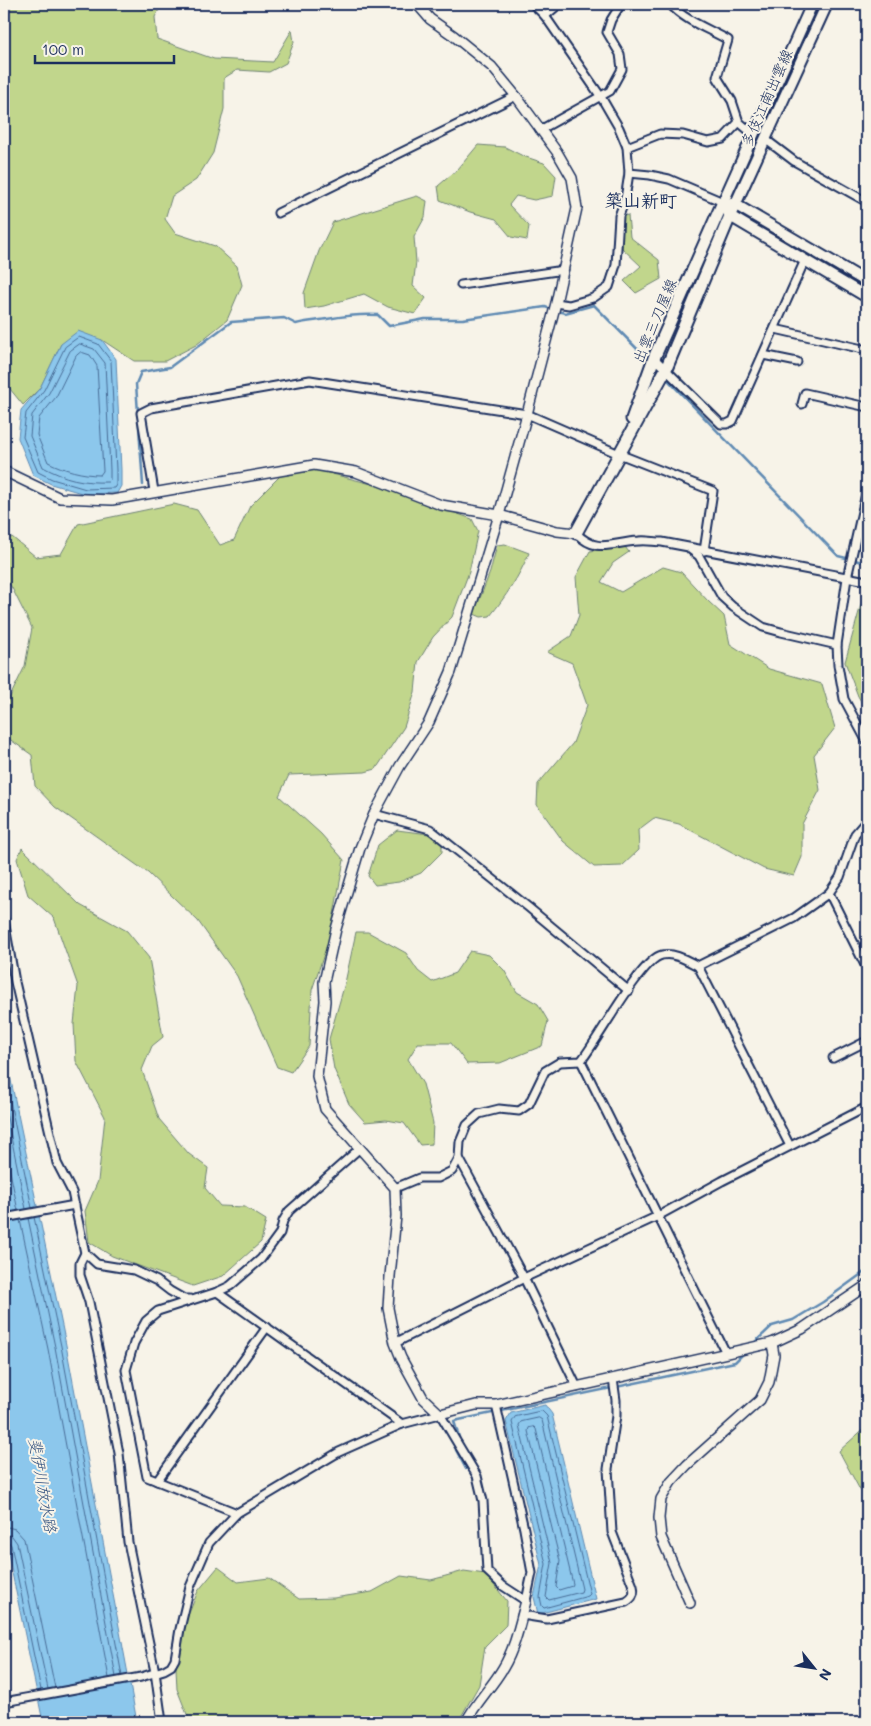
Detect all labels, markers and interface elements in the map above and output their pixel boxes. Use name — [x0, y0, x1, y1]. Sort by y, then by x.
scale bar — [35, 32, 174, 64]
text: 100 m — [42, 39, 84, 59]
street label: 多伎江南出雲線 — [736, 46, 797, 150]
district label: 築山新町 — [605, 188, 677, 212]
street label: 出雲三刀屋線 — [627, 275, 681, 366]
water label: 斐伊川放水路 — [25, 1436, 62, 1535]
north arrow — [788, 1644, 838, 1694]
text: N — [815, 1665, 837, 1684]

